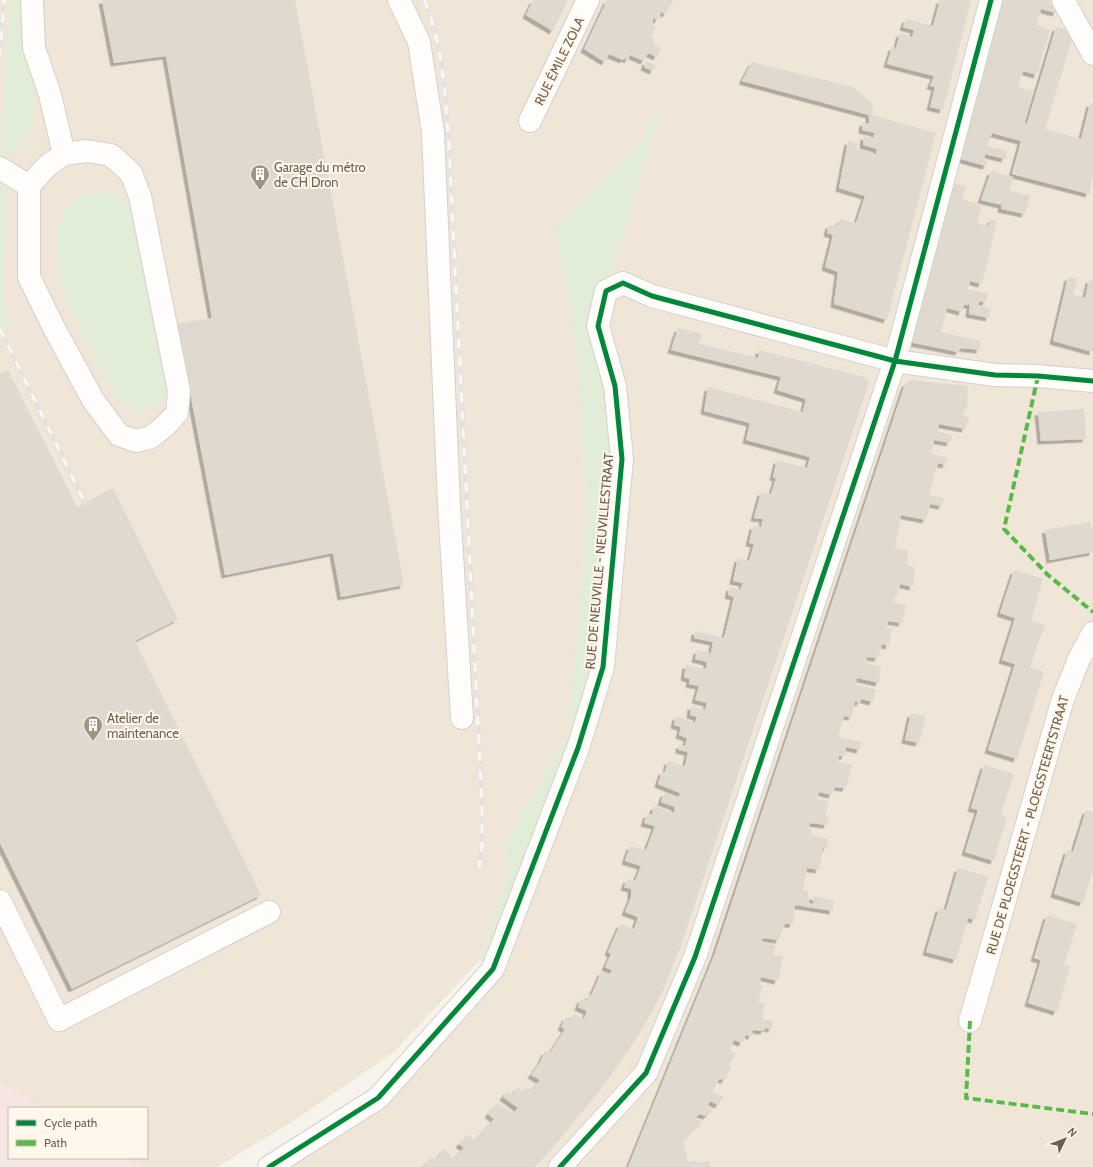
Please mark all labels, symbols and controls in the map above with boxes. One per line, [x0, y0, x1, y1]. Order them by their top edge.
street label: RUE ÉMILE ZOLA [530, 14, 587, 108]
place label: Garage du métro de CH Dron [274, 159, 366, 190]
building icon: Garage du métro de CH Dron [249, 163, 271, 191]
street label: RUE DE NEUVILLE - NEUVILLESTRAAT [582, 452, 616, 670]
street label: RUE DE PLOEGSTEERT - PLOEGSTEERTSTRAAT [982, 694, 1072, 956]
place label: Atelier de maintenance [107, 710, 179, 741]
building icon: Atelier de maintenance [82, 714, 104, 742]
legend [8, 1107, 148, 1159]
text: Cycle path [44, 1115, 97, 1130]
north arrow [1045, 1119, 1085, 1159]
text: N [1065, 1125, 1080, 1140]
text: Path [44, 1135, 67, 1150]

